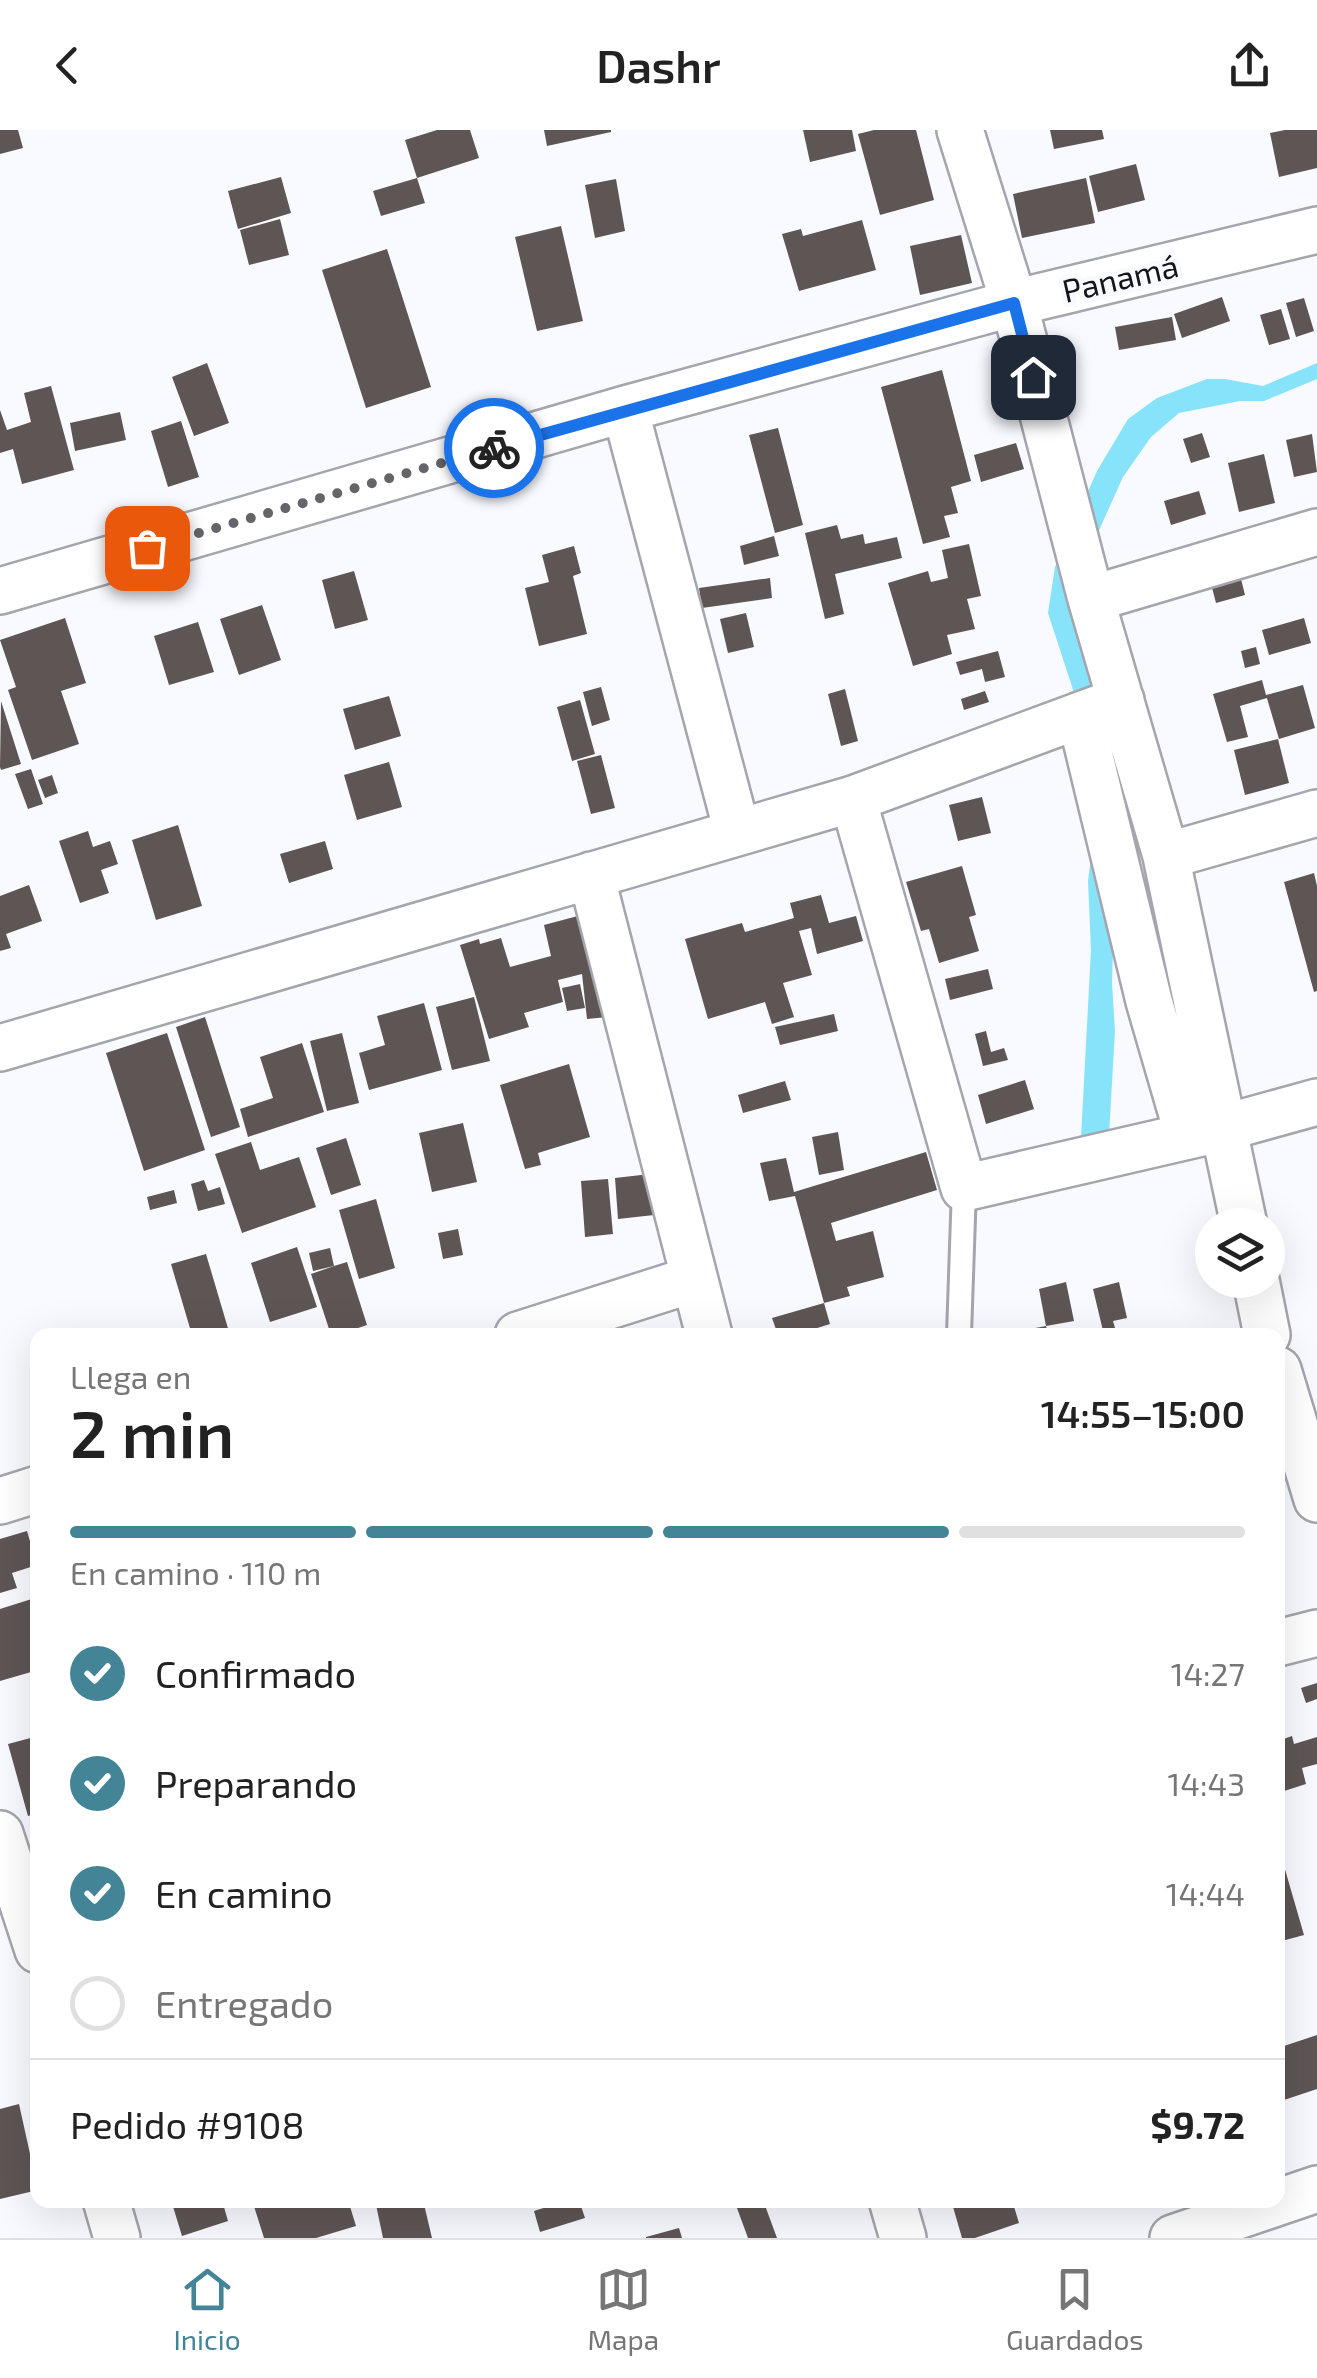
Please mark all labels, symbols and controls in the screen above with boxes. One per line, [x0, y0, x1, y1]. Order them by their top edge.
icon: back [40, 38, 95, 93]
text: Dashr [596, 38, 721, 92]
icon: share [1222, 38, 1277, 93]
street label: Panamá [1058, 245, 1182, 309]
pin [991, 335, 1076, 420]
icon: home [1006, 350, 1061, 405]
courier [444, 398, 544, 498]
icon: bike [467, 421, 522, 476]
pin [105, 506, 190, 591]
icon: bag [120, 521, 175, 576]
map controls [1195, 1208, 1285, 1298]
button: layers [1195, 1208, 1285, 1298]
text: Llega en [70, 1357, 191, 1395]
text: 14:55–15:00 [1041, 1390, 1245, 1436]
text: 2 min [70, 1393, 234, 1471]
text: En camino · 110 m [70, 1553, 321, 1591]
icon: check [70, 1646, 125, 1701]
text: Confirmado [155, 1650, 356, 1696]
text: 14:27 [1171, 1654, 1245, 1692]
icon: check [70, 1756, 125, 1811]
text: Preparando [155, 1760, 357, 1806]
text: 14:43 [1168, 1764, 1245, 1802]
icon: check [70, 1866, 125, 1921]
text: En camino [155, 1870, 333, 1916]
text: 14:44 [1166, 1874, 1245, 1912]
text: Entregado [155, 1980, 333, 2026]
text: Pedido #9108 [70, 2101, 305, 2147]
text: $9.72 [1150, 2101, 1245, 2147]
tab: Inicio [173, 2262, 241, 2356]
tab: Mapa [588, 2262, 659, 2356]
tab: Guardados [1006, 2262, 1144, 2356]

